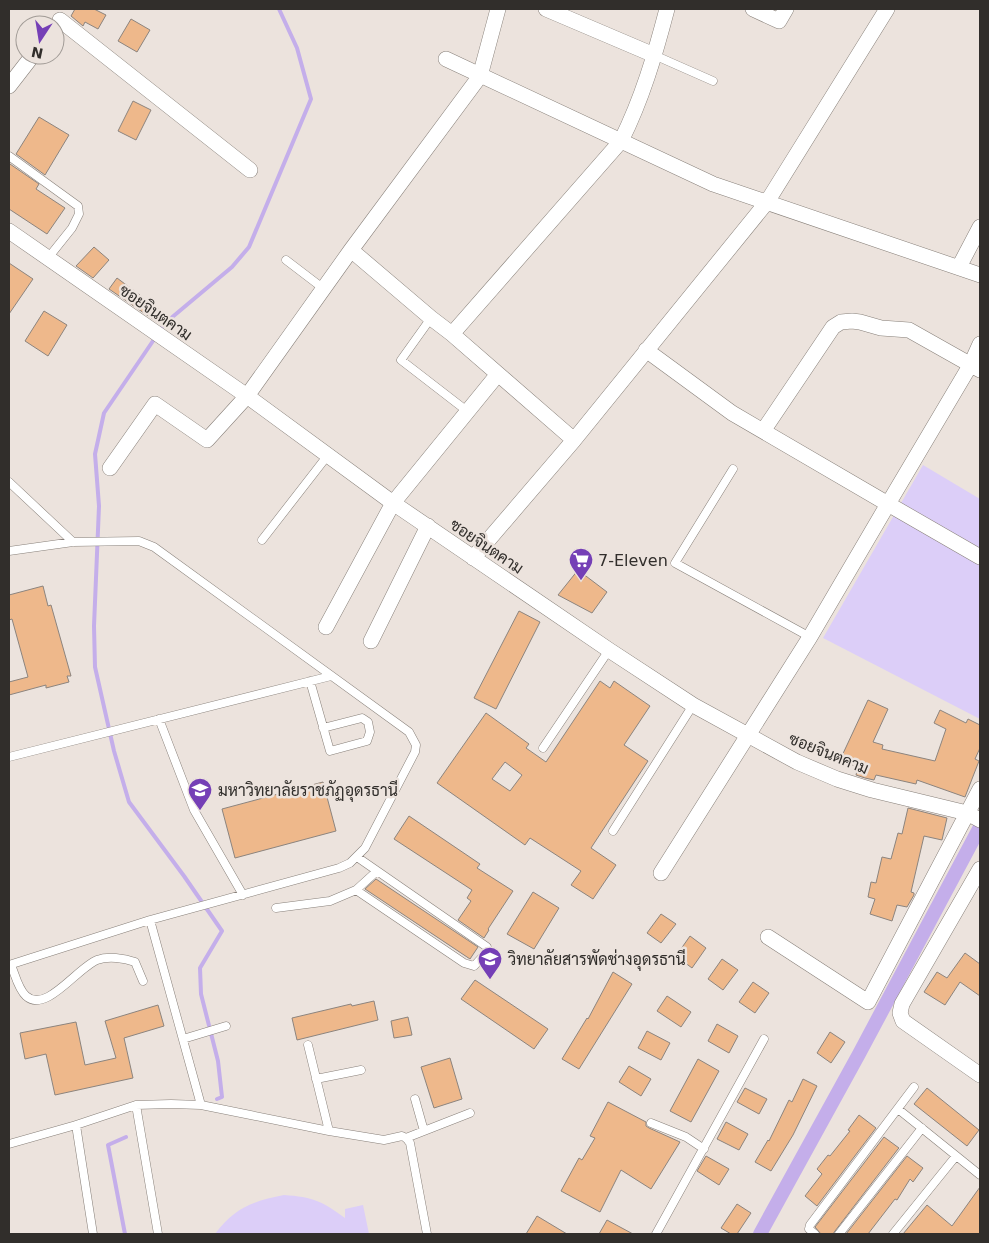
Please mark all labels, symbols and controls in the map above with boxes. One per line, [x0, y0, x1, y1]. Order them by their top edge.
north arrow [15, 15, 65, 65]
text: N [30, 44, 45, 62]
street label: ซอยจินตคาม [116, 280, 196, 344]
street label: ซอยจินตคาม [446, 515, 527, 578]
supermarket icon: 7-Eleven [568, 547, 594, 581]
place label: 7-Eleven [598, 551, 668, 570]
street label: ซอยจินตคาม [786, 729, 872, 778]
school or university icon: มหาวิทยาลัยราชภัฏอุดรธานี [187, 777, 213, 811]
place label: มหาวิทยาลัยราชภัฏอุดรธานี [218, 779, 398, 802]
school or university icon: วิทยาลัยสารพัดช่างอุดรธานี [477, 946, 503, 980]
place label: วิทยาลัยสารพัดช่างอุดรธานี [507, 948, 686, 971]

